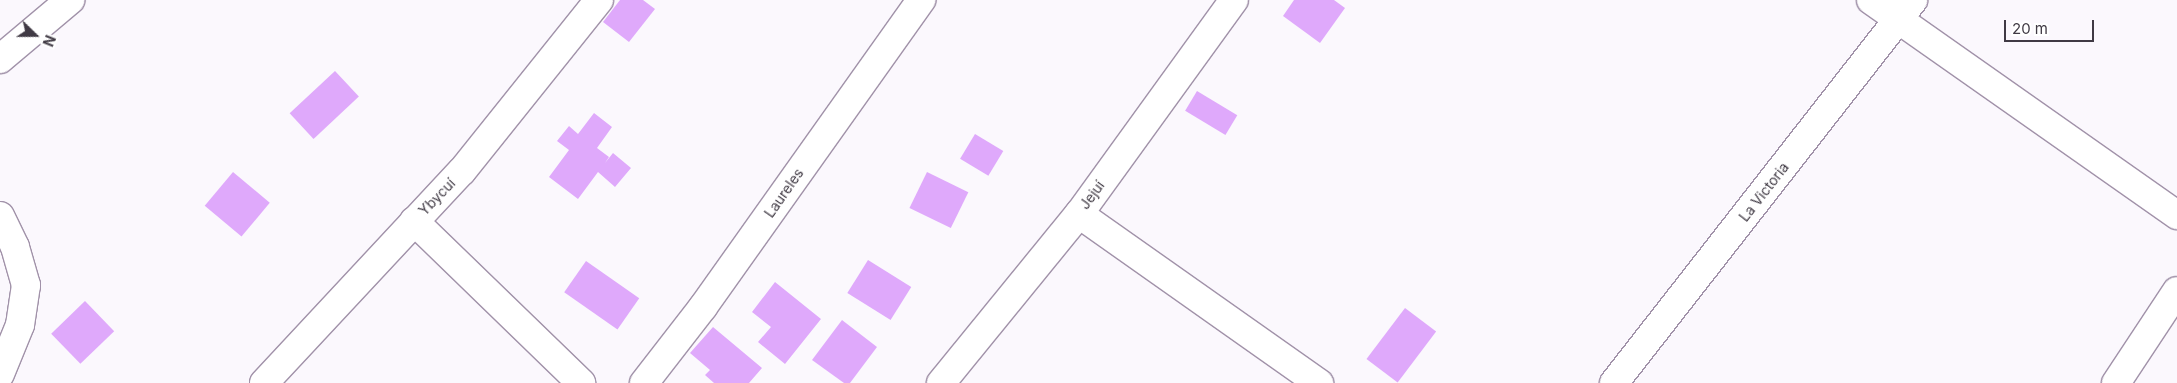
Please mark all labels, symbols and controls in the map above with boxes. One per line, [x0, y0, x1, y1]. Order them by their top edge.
north arrow [10, 10, 60, 60]
scale bar [2007, 10, 2097, 42]
text: 20 m [2012, 19, 2048, 38]
text: N [39, 33, 59, 49]
street label: La Victoria [1736, 159, 1792, 225]
street label: Laureles [761, 165, 807, 221]
street label: Ybycuí [415, 175, 459, 219]
street label: Jejuí [1076, 177, 1108, 213]

